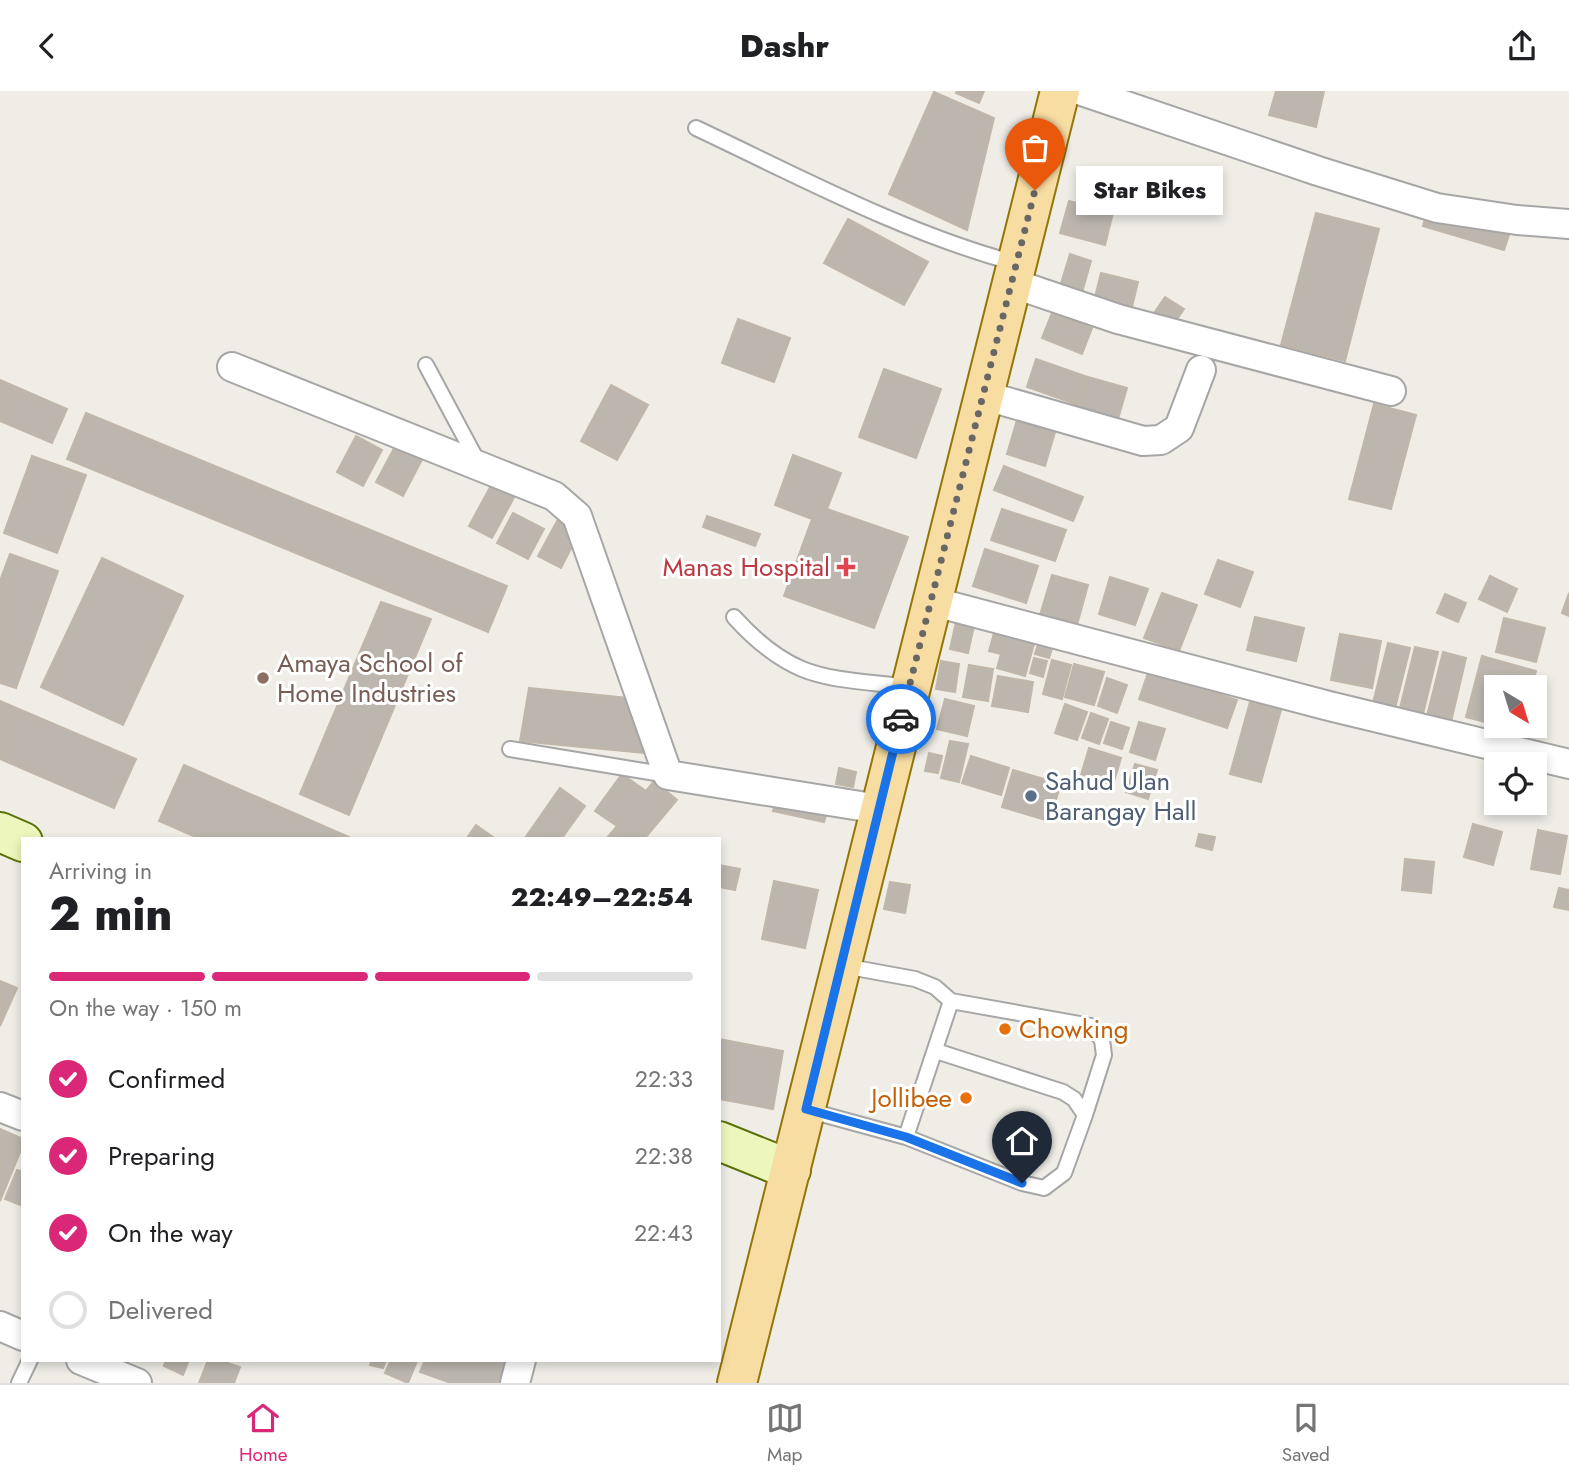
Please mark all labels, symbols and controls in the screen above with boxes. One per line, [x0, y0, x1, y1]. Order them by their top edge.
text: Dashr [740, 23, 829, 69]
icon: back [28, 27, 66, 65]
icon: share [1503, 27, 1541, 65]
pin [1005, 118, 1065, 190]
icon: bag [1016, 129, 1054, 167]
callout: Star Bikes [1077, 165, 1224, 215]
text: Star Bikes [1093, 173, 1206, 207]
place label: Manas Hospital [662, 548, 830, 586]
marker: Manas Hospital [836, 557, 856, 577]
place label: Amaya School of Home Industries [277, 644, 463, 712]
marker: Amaya School of Home Industries [255, 670, 271, 686]
north arrow [1484, 675, 1547, 739]
map controls [1484, 675, 1547, 815]
courier [866, 684, 936, 754]
icon: car [882, 700, 920, 738]
button: locate [1484, 752, 1547, 815]
place label: Sahud Ulan Barangay Hall [1045, 762, 1197, 830]
marker: Sahud Ulan Barangay Hall [1023, 788, 1039, 804]
text: Arriving in [49, 854, 152, 888]
text: 22:49–22:54 [511, 878, 693, 916]
text: 2 min [49, 881, 173, 947]
text: On the way · 150 m [49, 991, 242, 1025]
place label: Chowking [1019, 1010, 1129, 1048]
marker: Chowking [997, 1021, 1013, 1037]
icon: check [49, 1060, 87, 1098]
text: Confirmed [108, 1060, 225, 1098]
text: 22:33 [635, 1062, 693, 1096]
place label: Jollibee [868, 1079, 952, 1117]
marker: Jollibee [958, 1090, 974, 1106]
pin [992, 1111, 1052, 1183]
icon: home [1003, 1122, 1041, 1160]
icon: check [49, 1137, 87, 1175]
text: Preparing [108, 1137, 215, 1175]
text: 22:38 [635, 1139, 693, 1173]
icon: check [49, 1214, 87, 1252]
text: On the way [108, 1214, 233, 1252]
text: 22:43 [634, 1216, 693, 1250]
text: Delivered [108, 1291, 213, 1329]
tab: Home [239, 1399, 288, 1468]
tab: Map [766, 1399, 804, 1468]
tab: Saved [1282, 1399, 1330, 1468]

